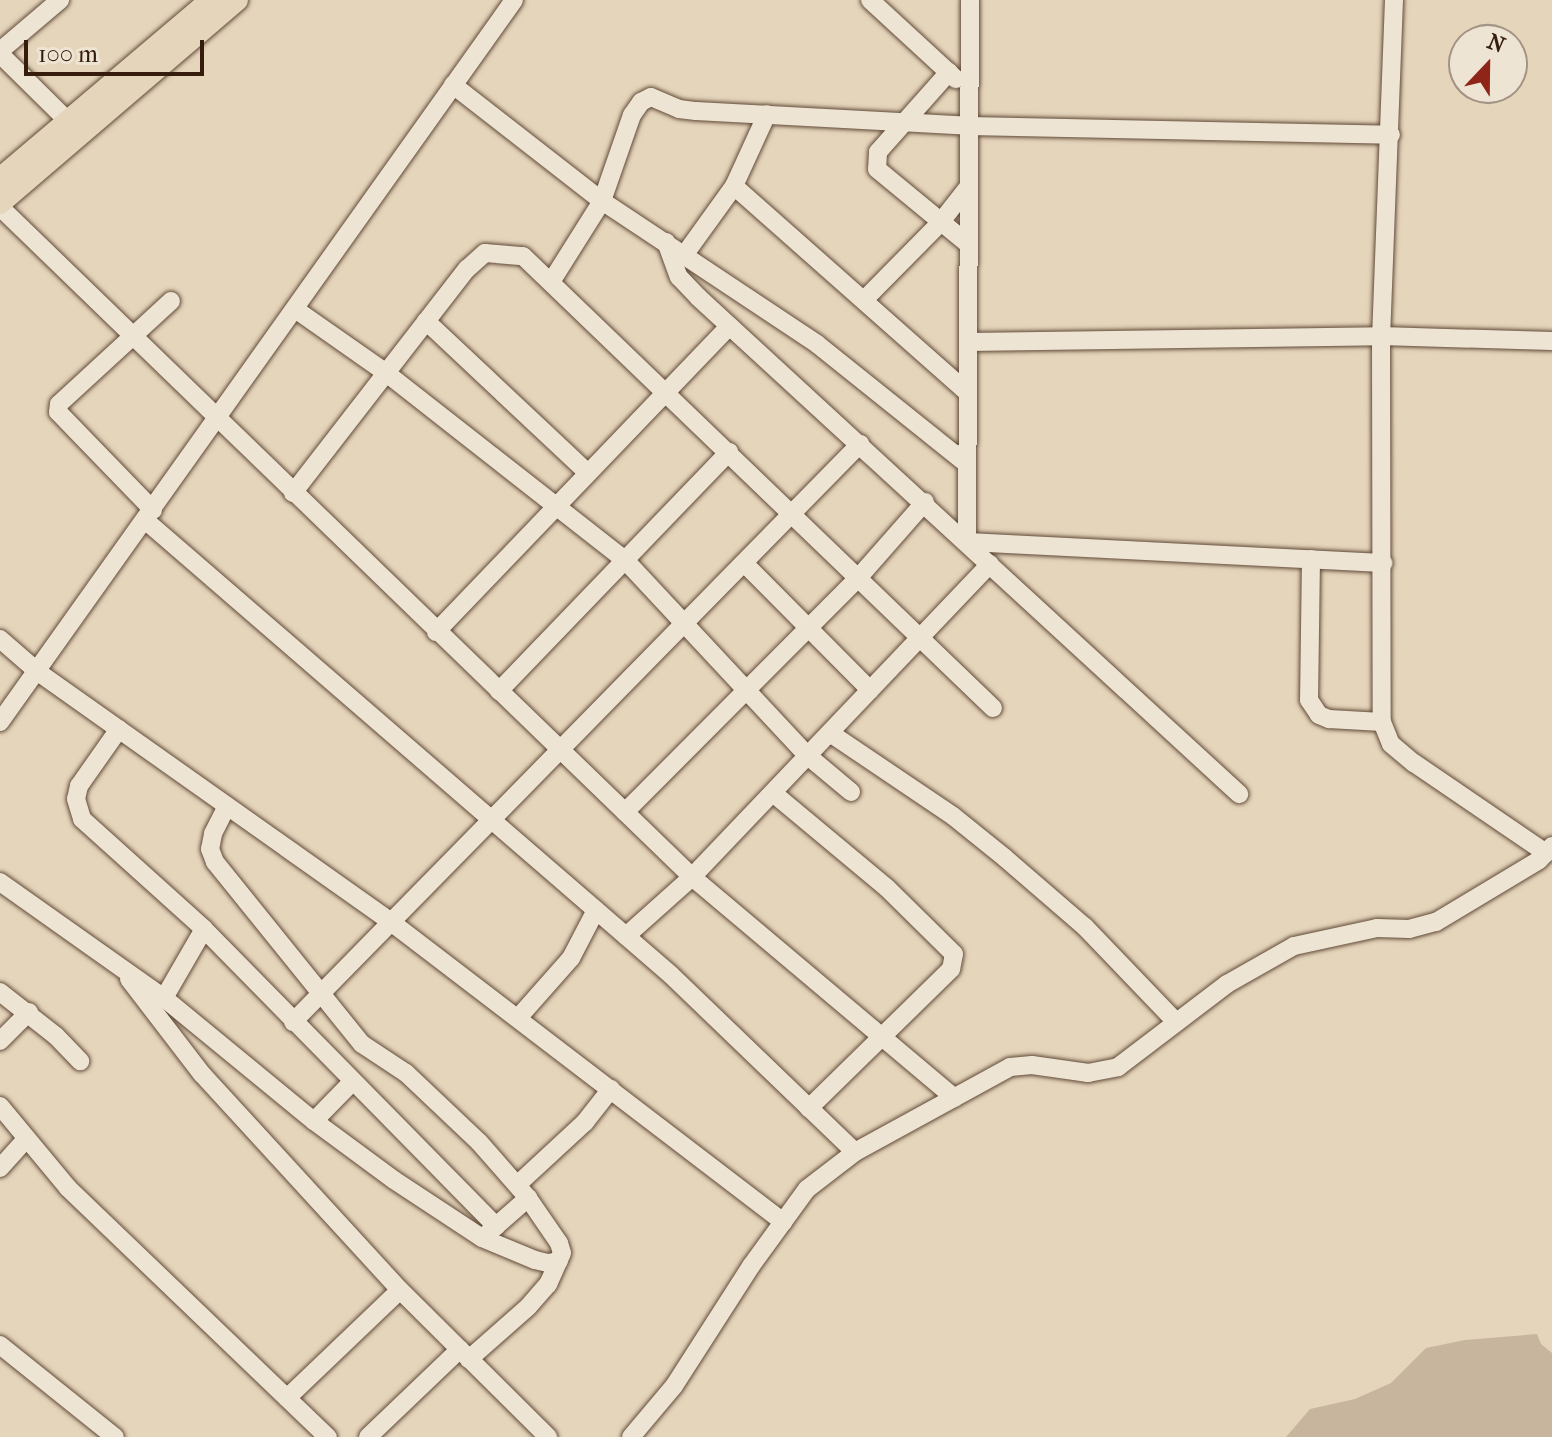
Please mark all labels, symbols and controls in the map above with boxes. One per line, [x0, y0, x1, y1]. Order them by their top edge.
scale bar [28, 24, 208, 74]
north arrow [1448, 24, 1528, 104]
text: N [1484, 28, 1509, 59]
text: 100 m [38, 40, 98, 68]

